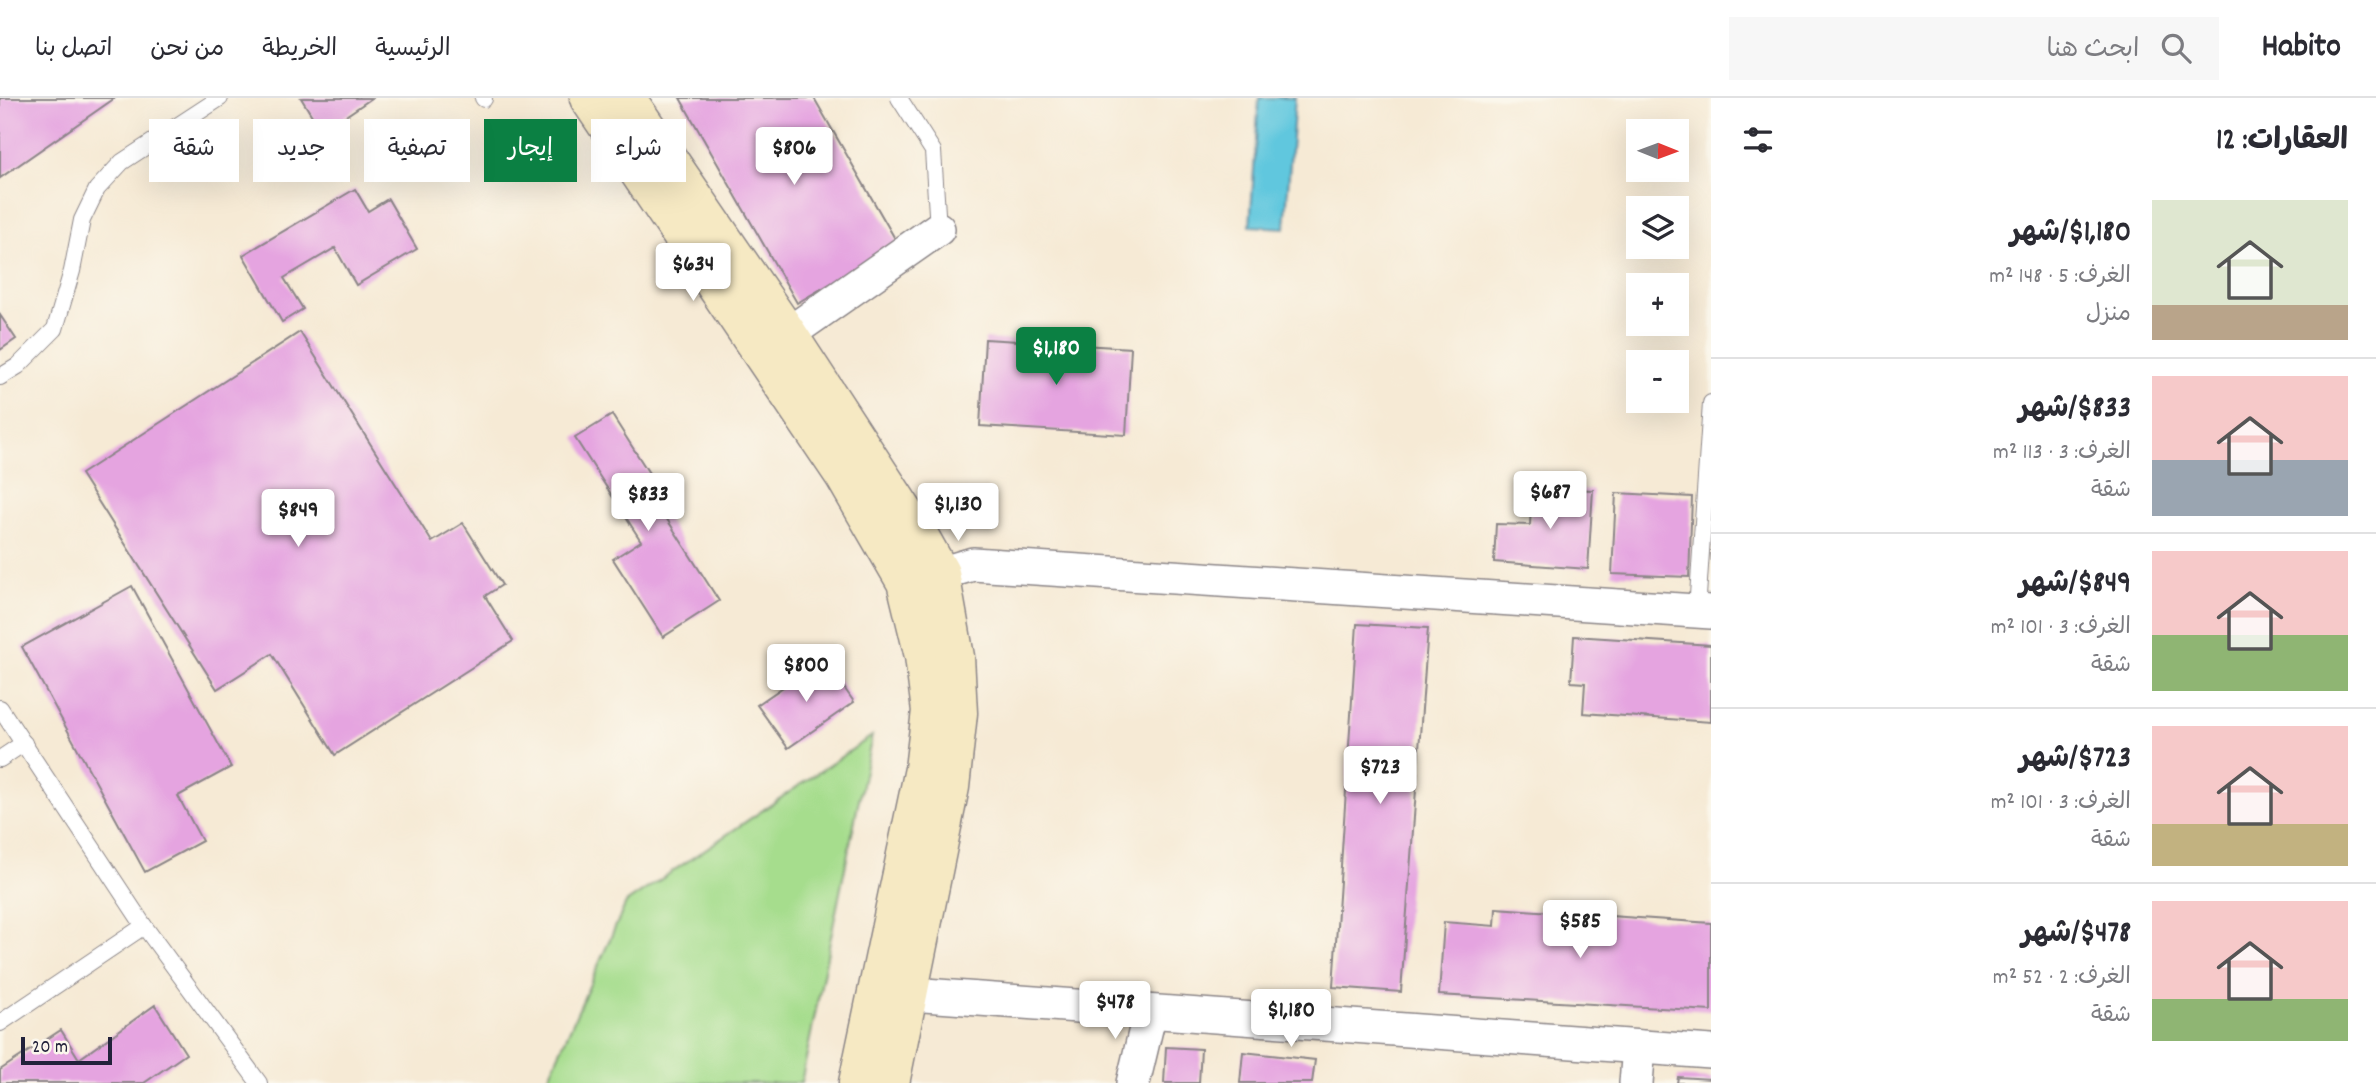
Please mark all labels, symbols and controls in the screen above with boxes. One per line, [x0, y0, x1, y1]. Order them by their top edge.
search box [1729, 17, 2219, 80]
text: Habito [2261, 25, 2341, 72]
icon: search [2157, 29, 2195, 67]
text: ابحث هنا [2047, 32, 2139, 69]
text: اتصل بنا [35, 33, 112, 67]
text: من نحن [150, 33, 224, 67]
text: الخريطة [262, 33, 337, 67]
text: الرئيسية [375, 33, 451, 67]
chip: شقة [149, 119, 239, 182]
chip: جديد [253, 119, 350, 182]
chip: تصفية [364, 119, 470, 182]
chip: إيجار [484, 119, 577, 182]
chip: شراء [591, 119, 686, 182]
north arrow [1626, 119, 1689, 182]
map controls [1626, 119, 1689, 413]
icon: filters [1739, 121, 1777, 159]
text: العقارات: 12 [2216, 121, 2348, 164]
pin: $806 [753, 127, 835, 187]
text: $806 [772, 133, 816, 166]
button: layers [1626, 196, 1689, 259]
text: $1,180/شهر [2010, 213, 2131, 256]
icon: home [2208, 228, 2292, 312]
pin: $634 [652, 244, 734, 303]
text: $634 [672, 249, 714, 282]
text: الغرف: 5 · 148 m² [1989, 261, 2131, 294]
button: + [1626, 273, 1689, 336]
text: منزل [2086, 299, 2131, 332]
pin: $1,180 [999, 328, 1113, 387]
text: $1,180 [1032, 333, 1080, 366]
button: − [1626, 350, 1689, 413]
text: $833/شهر [2019, 389, 2131, 432]
icon: home [2208, 404, 2292, 488]
text: الغرف: 3 · 113 m² [1993, 437, 2131, 470]
pin: $687 [1509, 472, 1591, 531]
pin: $833 [607, 474, 689, 533]
text: شقة [2091, 475, 2131, 508]
text: $687 [1530, 477, 1570, 510]
text: $833 [627, 479, 669, 512]
pin: $1,130 [901, 484, 1015, 543]
text: $1,130 [934, 489, 982, 522]
pin: $849 [257, 490, 339, 549]
text: $849 [278, 495, 318, 528]
text: $849/شهر [2019, 564, 2131, 607]
icon: home [2208, 579, 2292, 663]
text: الغرف: 3 · 101 m² [1991, 612, 2131, 645]
pin: $800 [765, 644, 847, 704]
text: $800 [783, 650, 829, 683]
text: شقة [2091, 650, 2131, 683]
text: $723/شهر [2019, 739, 2131, 782]
pin: $723 [1339, 746, 1421, 806]
text: $723 [1360, 752, 1400, 785]
icon: home [2208, 754, 2292, 838]
text: الغرف: 3 · 101 m² [1991, 787, 2131, 820]
text: شقة [2091, 825, 2131, 858]
pin: $585 [1539, 900, 1621, 960]
text: $585 [1559, 906, 1601, 939]
text: $478/شهر [2021, 914, 2131, 957]
icon: home [2208, 929, 2292, 1013]
text: الغرف: 2 · 52 m² [1993, 962, 2131, 995]
pin: $478 [1074, 982, 1156, 1041]
text: $478 [1095, 987, 1135, 1020]
pin: $1,180 [1234, 990, 1348, 1049]
text: $1,180 [1267, 995, 1315, 1028]
text: شقة [2091, 1000, 2131, 1033]
scale bar [21, 1034, 112, 1066]
text: 20 m [32, 1035, 68, 1062]

